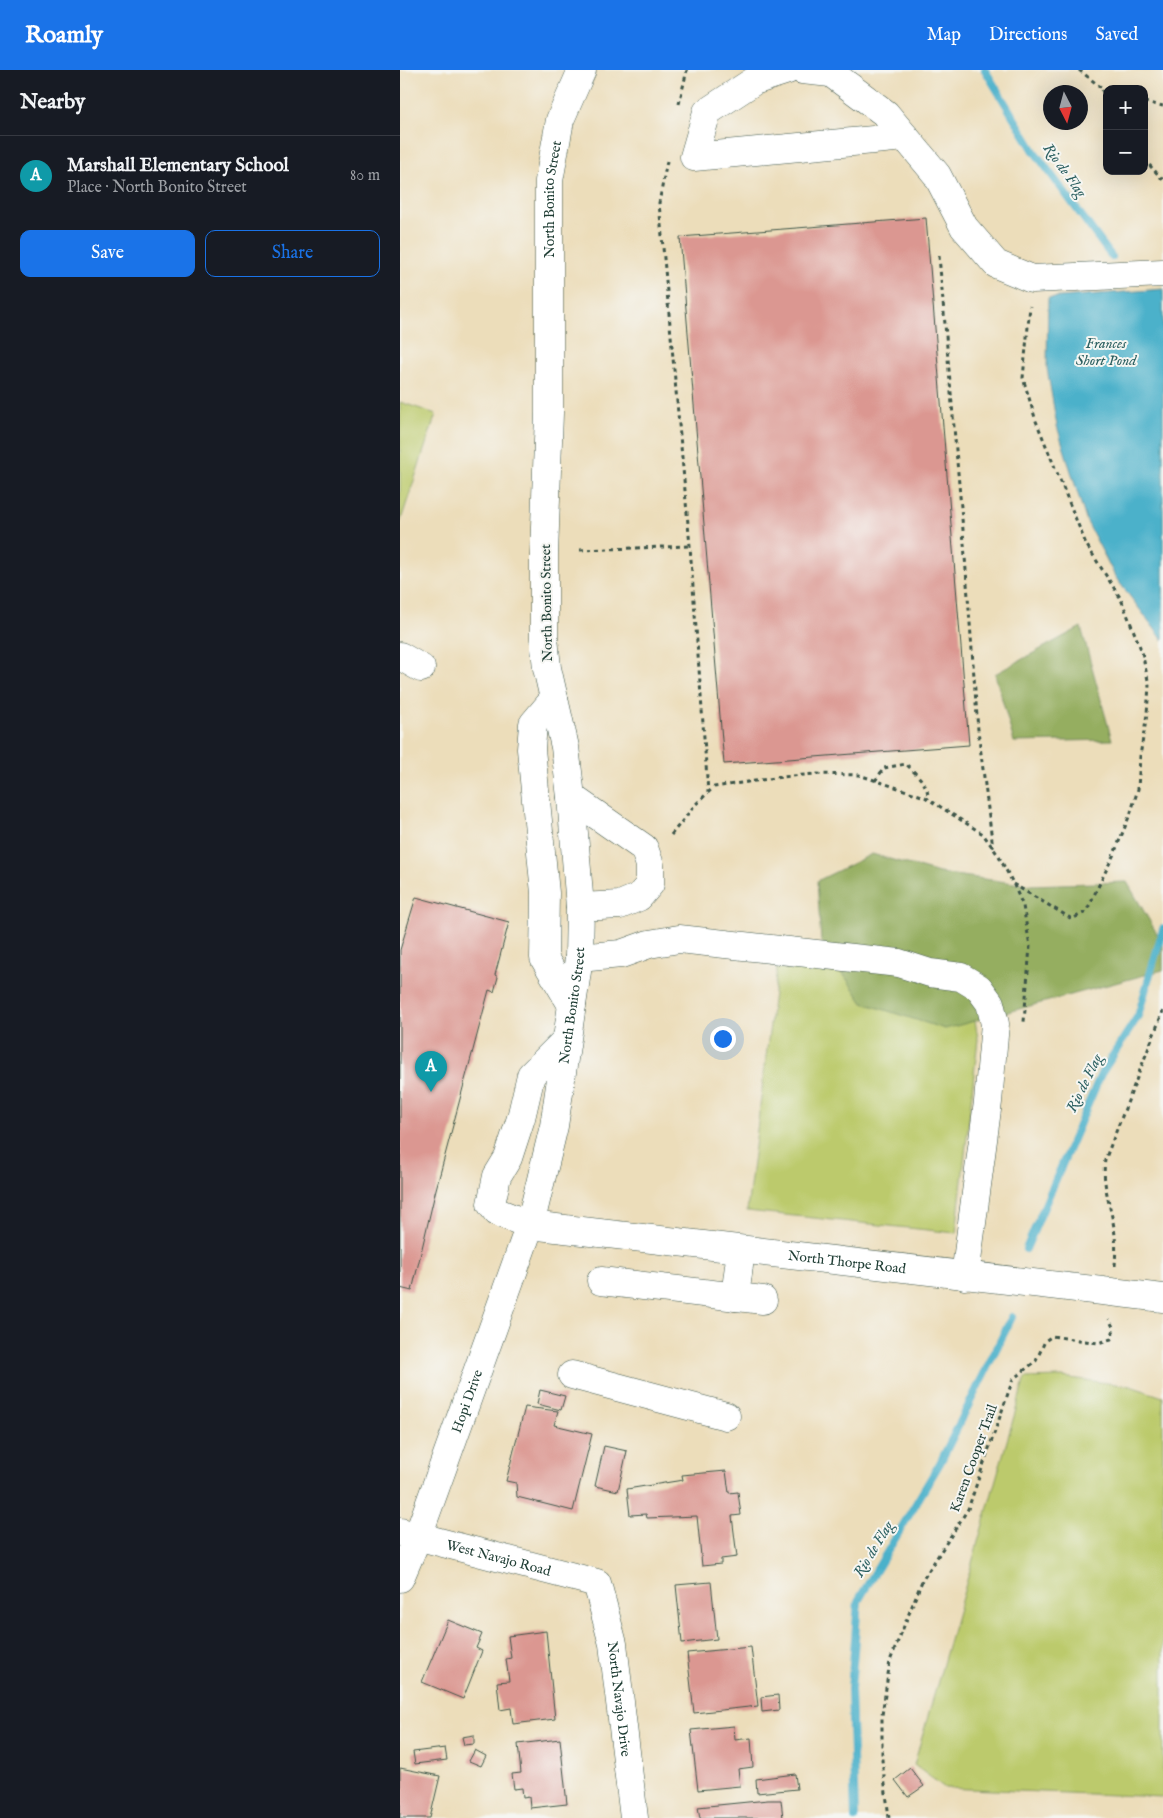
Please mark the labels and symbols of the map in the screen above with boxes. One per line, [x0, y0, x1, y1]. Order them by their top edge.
north arrow [1043, 85, 1088, 130]
street label: North Bonito Street [541, 139, 566, 258]
water label: Rio de Flag [1038, 139, 1091, 203]
water label: Frances Short Pond [1076, 334, 1137, 370]
street label: North Bonito Street [537, 544, 557, 662]
street label: North Bonito Street [555, 947, 589, 1065]
your location [710, 1026, 736, 1052]
water label: Rio de Flag [1062, 1050, 1108, 1116]
pin: A [415, 1051, 447, 1092]
street label: North Thorpe Road [787, 1247, 907, 1278]
street label: Hopi Drive [448, 1367, 487, 1436]
street label: Karen Cooper Trail [946, 1402, 1002, 1515]
water label: Rio de Flag [849, 1517, 899, 1581]
street label: West Navajo Road [444, 1536, 553, 1581]
street label: North Navajo Drive [603, 1640, 635, 1758]

